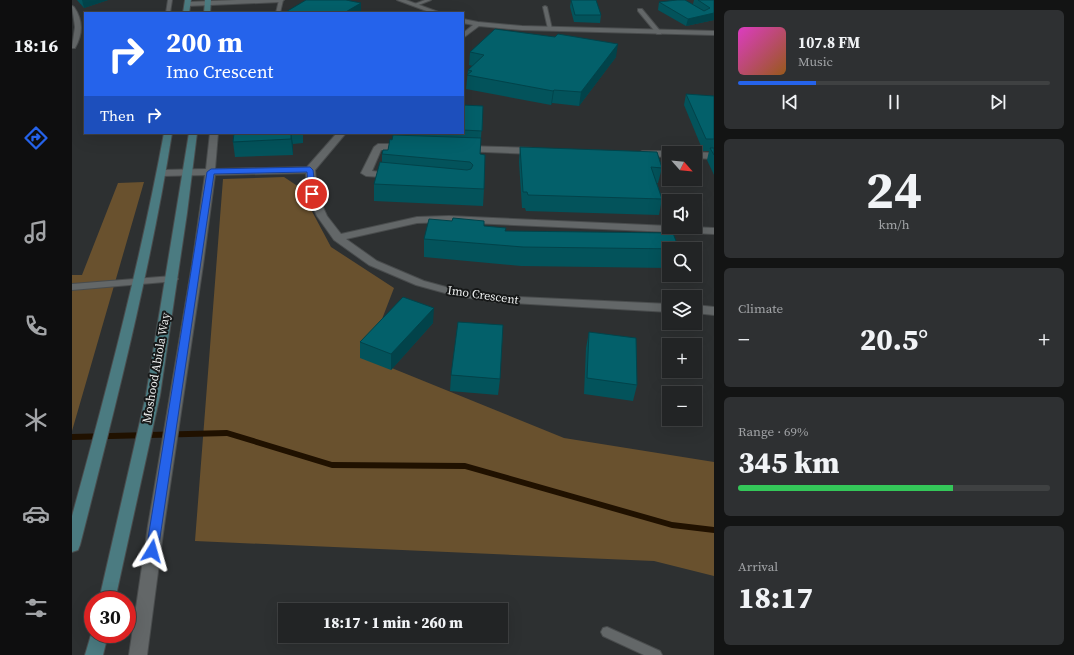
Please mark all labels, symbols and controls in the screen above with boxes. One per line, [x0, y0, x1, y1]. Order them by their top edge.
text: 200 m [166, 23, 243, 61]
icon: right [100, 28, 152, 80]
text: 107.8 FM [798, 32, 860, 53]
text: 18:16 [14, 33, 58, 58]
text: Music [798, 53, 833, 70]
text: Imo Crescent [166, 59, 273, 84]
icon: previous [779, 91, 801, 113]
icon: pause [883, 91, 905, 113]
icon: next [987, 91, 1009, 113]
icon: right [143, 104, 165, 126]
text: Then [100, 105, 135, 126]
icon: directions [22, 124, 50, 152]
north arrow [662, 146, 702, 186]
map controls [662, 146, 702, 426]
text: 24 [866, 154, 922, 225]
pin [295, 177, 329, 211]
icon: arrive [301, 183, 323, 205]
button: sound [662, 194, 702, 234]
text: km/h [879, 216, 909, 233]
icon: music [22, 218, 50, 246]
button: search [662, 242, 702, 282]
street label: Imo Crescent [446, 282, 520, 308]
button: layers [662, 290, 702, 330]
text: Climate [738, 300, 783, 317]
street label: Moshood Abiola Way [138, 311, 174, 425]
icon: phone [22, 312, 50, 340]
text: 20.5° [860, 319, 928, 360]
text: − [738, 324, 750, 354]
text: + [1038, 324, 1050, 354]
button: + [662, 338, 702, 378]
button: − [662, 386, 702, 426]
icon: climate [22, 406, 50, 434]
text: Range · 69% [738, 423, 809, 440]
text: 345 km [738, 442, 839, 483]
icon: car [22, 500, 50, 528]
position arrow [131, 530, 173, 572]
text: Arrival [738, 558, 778, 575]
text: 18:17 [738, 577, 813, 618]
speed limit sign: 30 [84, 591, 136, 643]
icon: filters [22, 594, 50, 622]
text: 18:17 · 1 min · 260 m [323, 612, 463, 633]

